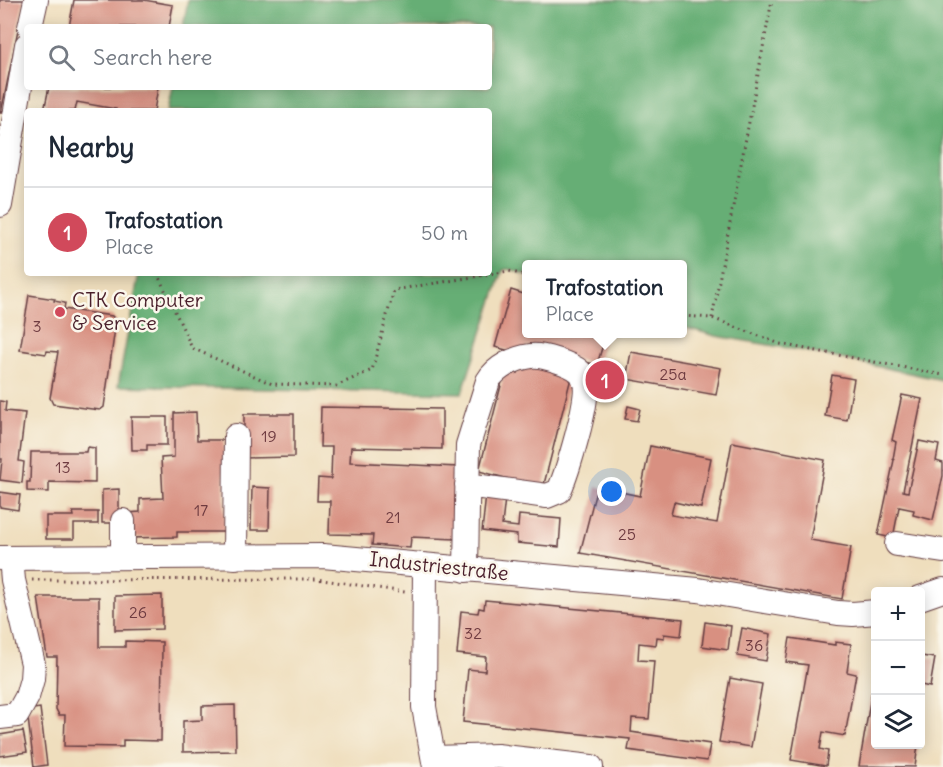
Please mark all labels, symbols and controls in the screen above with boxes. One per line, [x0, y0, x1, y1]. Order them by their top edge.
search box [24, 24, 492, 90]
icon: search [45, 41, 78, 74]
text: Search here [93, 43, 212, 71]
text: Nearby [48, 131, 134, 164]
text: Trafostation [105, 206, 223, 234]
text: 1 [64, 220, 71, 245]
text: 50 m [421, 220, 468, 245]
text: Place [105, 234, 153, 259]
popup [522, 260, 687, 338]
text: Trafostation [545, 273, 664, 301]
place label: CTK Computer & Service [72, 287, 203, 335]
text: Place [545, 301, 594, 326]
marker: CTK Computer & Service [53, 305, 67, 319]
house number: 3 [32, 316, 42, 336]
pin: 1 [586, 358, 624, 403]
house number: 25a [659, 364, 687, 384]
house number: 19 [261, 426, 277, 446]
house number: 13 [55, 457, 71, 477]
your location [597, 477, 626, 506]
house number: 17 [194, 500, 208, 520]
house number: 21 [385, 507, 401, 527]
house number: 25 [618, 524, 636, 544]
street label: Industriestraße [368, 546, 510, 585]
map controls [871, 587, 925, 749]
button: + [871, 587, 925, 641]
house number: 26 [129, 602, 147, 622]
house number: 32 [464, 623, 482, 643]
house number: 36 [745, 635, 763, 655]
button: − [871, 641, 925, 695]
button: layers [871, 695, 925, 749]

